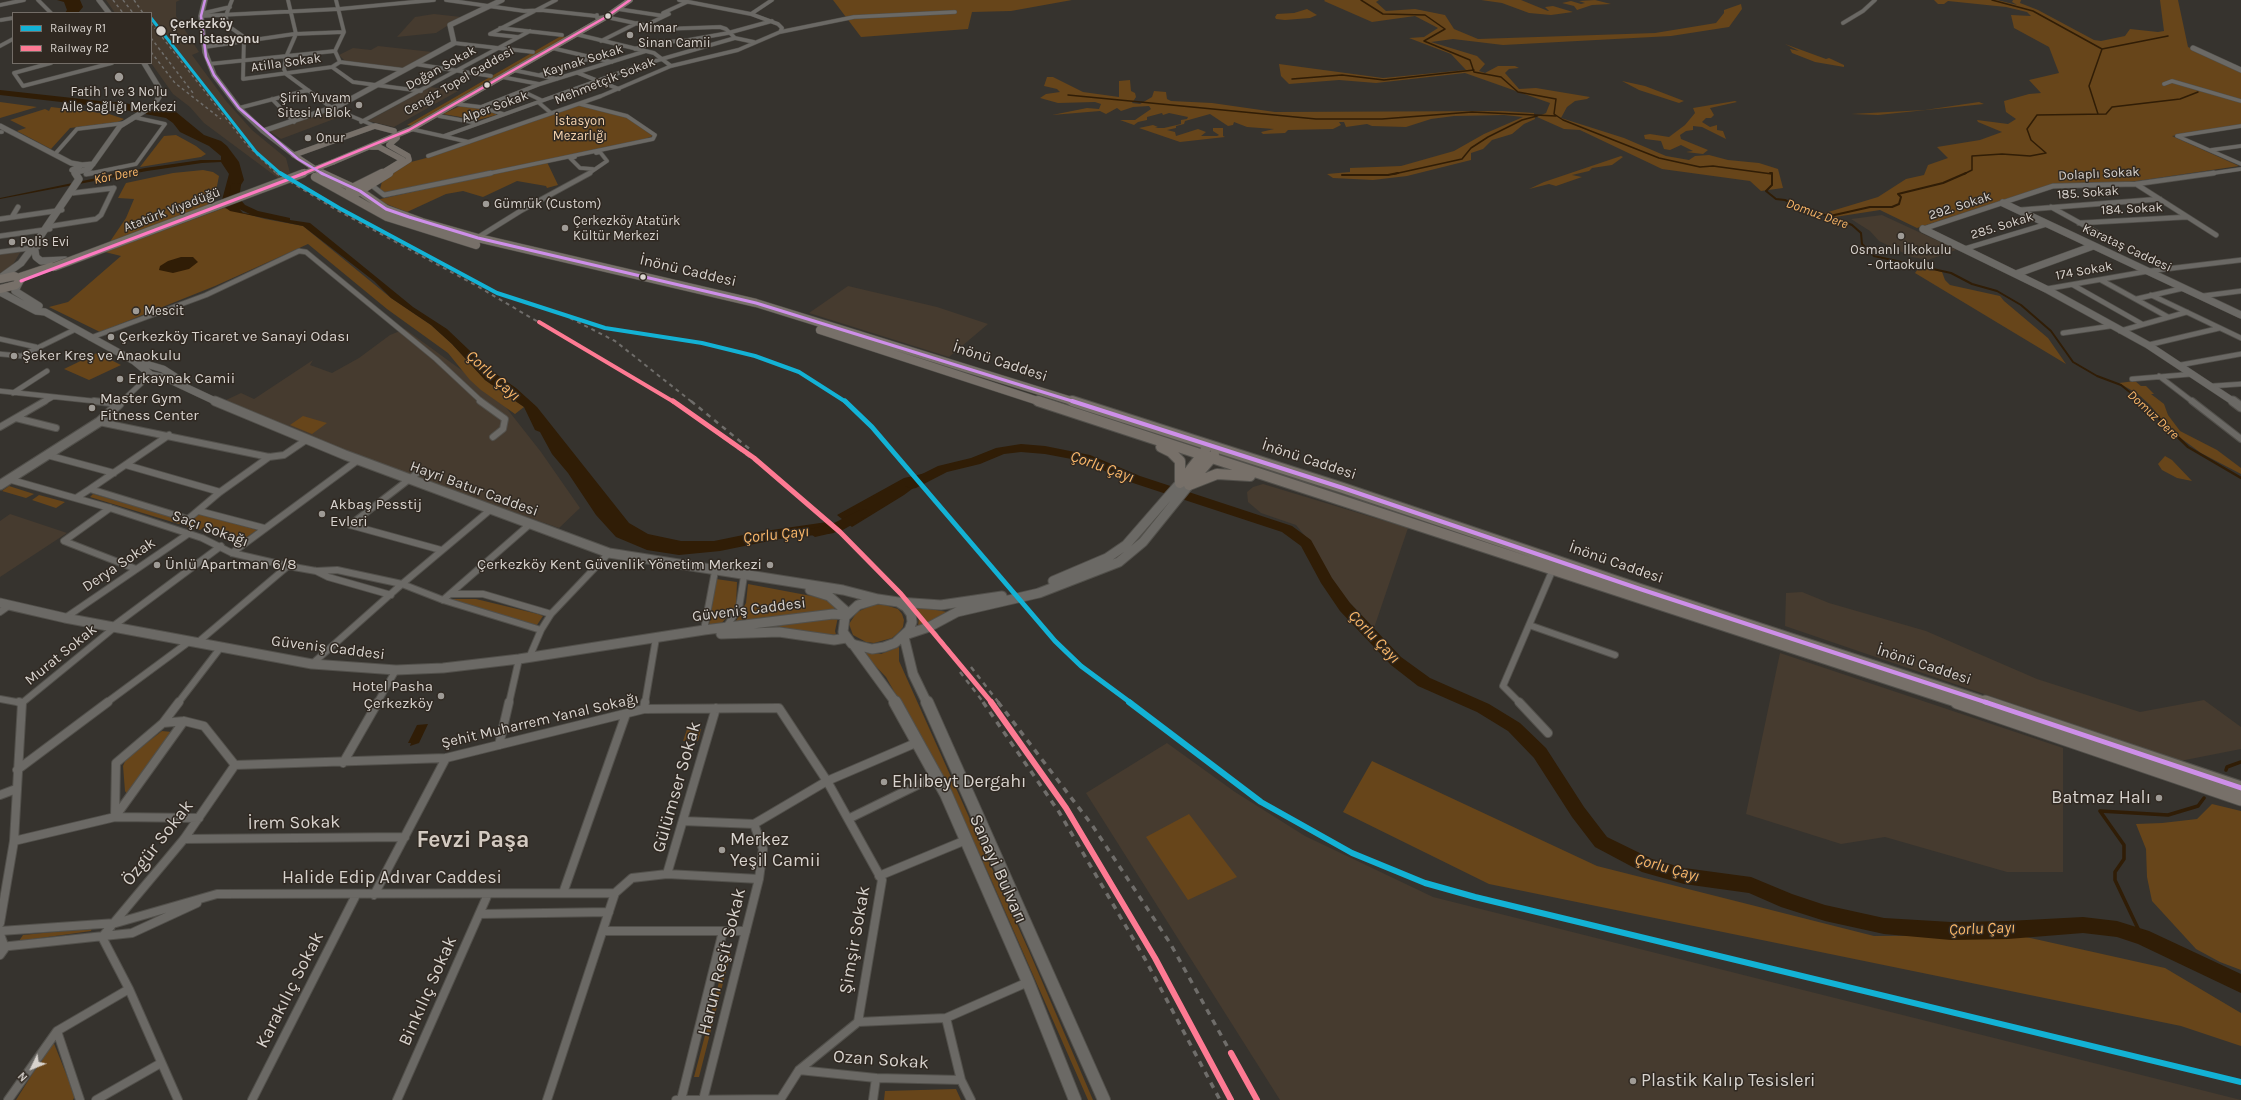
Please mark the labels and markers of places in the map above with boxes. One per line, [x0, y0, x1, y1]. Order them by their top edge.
unlabelled marker [603, 11, 613, 21]
place label: Çerkezköy Tren İstasyonu [170, 16, 260, 47]
place label: Mimar Sinan Camii [638, 20, 711, 51]
marker: Çerkezköy Tren İstasyonu [154, 24, 168, 38]
marker: Mimar Sinan Camii [625, 30, 635, 40]
marker: Fatih 1 ve 3 No'lu Aile Sağlığı Merkezi [113, 71, 125, 83]
unlabelled marker [482, 80, 492, 90]
place label: Fatih 1 ve 3 No'lu Aile Sağlığı Merkezi [61, 84, 177, 115]
place label: Şirin Yuvam Sitesi A Blok [277, 90, 351, 121]
marker: Şirin Yuvam Sitesi A Blok [354, 100, 364, 110]
place label: Onur [316, 130, 345, 146]
marker: Onur [303, 133, 313, 143]
place label: Gümrük (Custom) [494, 196, 601, 212]
marker: Gümrük (Custom) [481, 199, 491, 209]
place label: Çerkezköy Atatürk Kültür Merkezi [573, 213, 680, 244]
marker: Çerkezköy Atatürk Kültür Merkezi [560, 223, 570, 233]
marker: Osmanlı İlkokulu - Ortaokulu [1896, 231, 1906, 241]
place label: Polis Evi [20, 234, 69, 250]
marker: Polis Evi [7, 237, 17, 247]
place label: Osmanlı İlkokulu - Ortaokulu [1850, 242, 1952, 273]
unlabelled marker [638, 272, 648, 282]
place label: Mescit [144, 303, 184, 319]
marker: Mescit [131, 306, 141, 316]
place label: Çerkezköy Ticaret ve Sanayi Odası [119, 328, 350, 346]
marker: Çerkezköy Ticaret ve Sanayi Odası [106, 332, 116, 342]
place label: Şeker Kreş ve Anaokulu [22, 347, 181, 365]
marker: Şeker Kreş ve Anaokulu [9, 351, 19, 361]
place label: Erkaynak Camii [128, 370, 235, 388]
marker: Erkaynak Camii [115, 374, 125, 384]
place label: Master Gym Fitness Center [100, 390, 199, 425]
marker: Master Gym Fitness Center [87, 403, 97, 413]
place label: Akbaş Pesstij Evleri [330, 496, 422, 531]
marker: Akbaş Pesstij Evleri [317, 509, 327, 519]
place label: Ünlü Apartman 6/8 [165, 556, 297, 574]
place label: Çerkezköy Kent Güvenlik Yönetim Merkezi [477, 556, 762, 574]
marker: Ünlü Apartman 6/8 [152, 560, 162, 570]
marker: Çerkezköy Kent Güvenlik Yönetim Merkezi [765, 560, 775, 570]
place label: Hotel Pasha Çerkezköy [352, 678, 433, 713]
marker: Hotel Pasha Çerkezköy [436, 691, 446, 701]
place label: Ehlibeyt Dergahı [892, 771, 1026, 793]
marker: Ehlibeyt Dergahı [879, 777, 889, 787]
place label: Batmaz Halı [2051, 787, 2151, 809]
marker: Batmaz Halı [2154, 793, 2164, 803]
place label: Merkez Yeşil Camii [730, 829, 821, 872]
marker: Merkez Yeşil Camii [717, 845, 727, 855]
place label: Plastik Kalıp Tesisleri [1641, 1070, 1815, 1092]
marker: Plastik Kalıp Tesisleri [1628, 1076, 1638, 1086]

